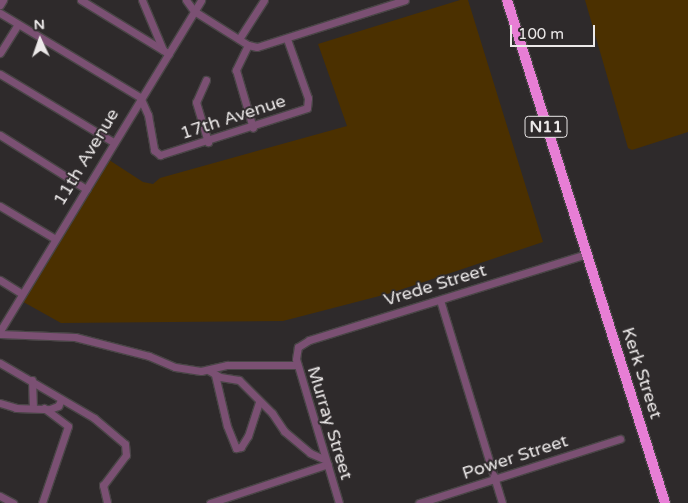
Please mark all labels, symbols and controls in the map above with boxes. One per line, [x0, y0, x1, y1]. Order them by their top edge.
north arrow [15, 15, 65, 65]
scale bar [513, 15, 598, 47]
text: N [33, 16, 45, 33]
text: 100 m [518, 25, 564, 43]
street label: 17th Avenue [178, 90, 288, 144]
street label: 11th Avenue [49, 104, 123, 210]
road number: N11 [524, 114, 568, 140]
street label: Vrede Street [381, 259, 489, 311]
street label: Kerk Street [617, 324, 667, 422]
street label: Murray Street [302, 364, 358, 482]
street label: Power Street [459, 430, 571, 484]

